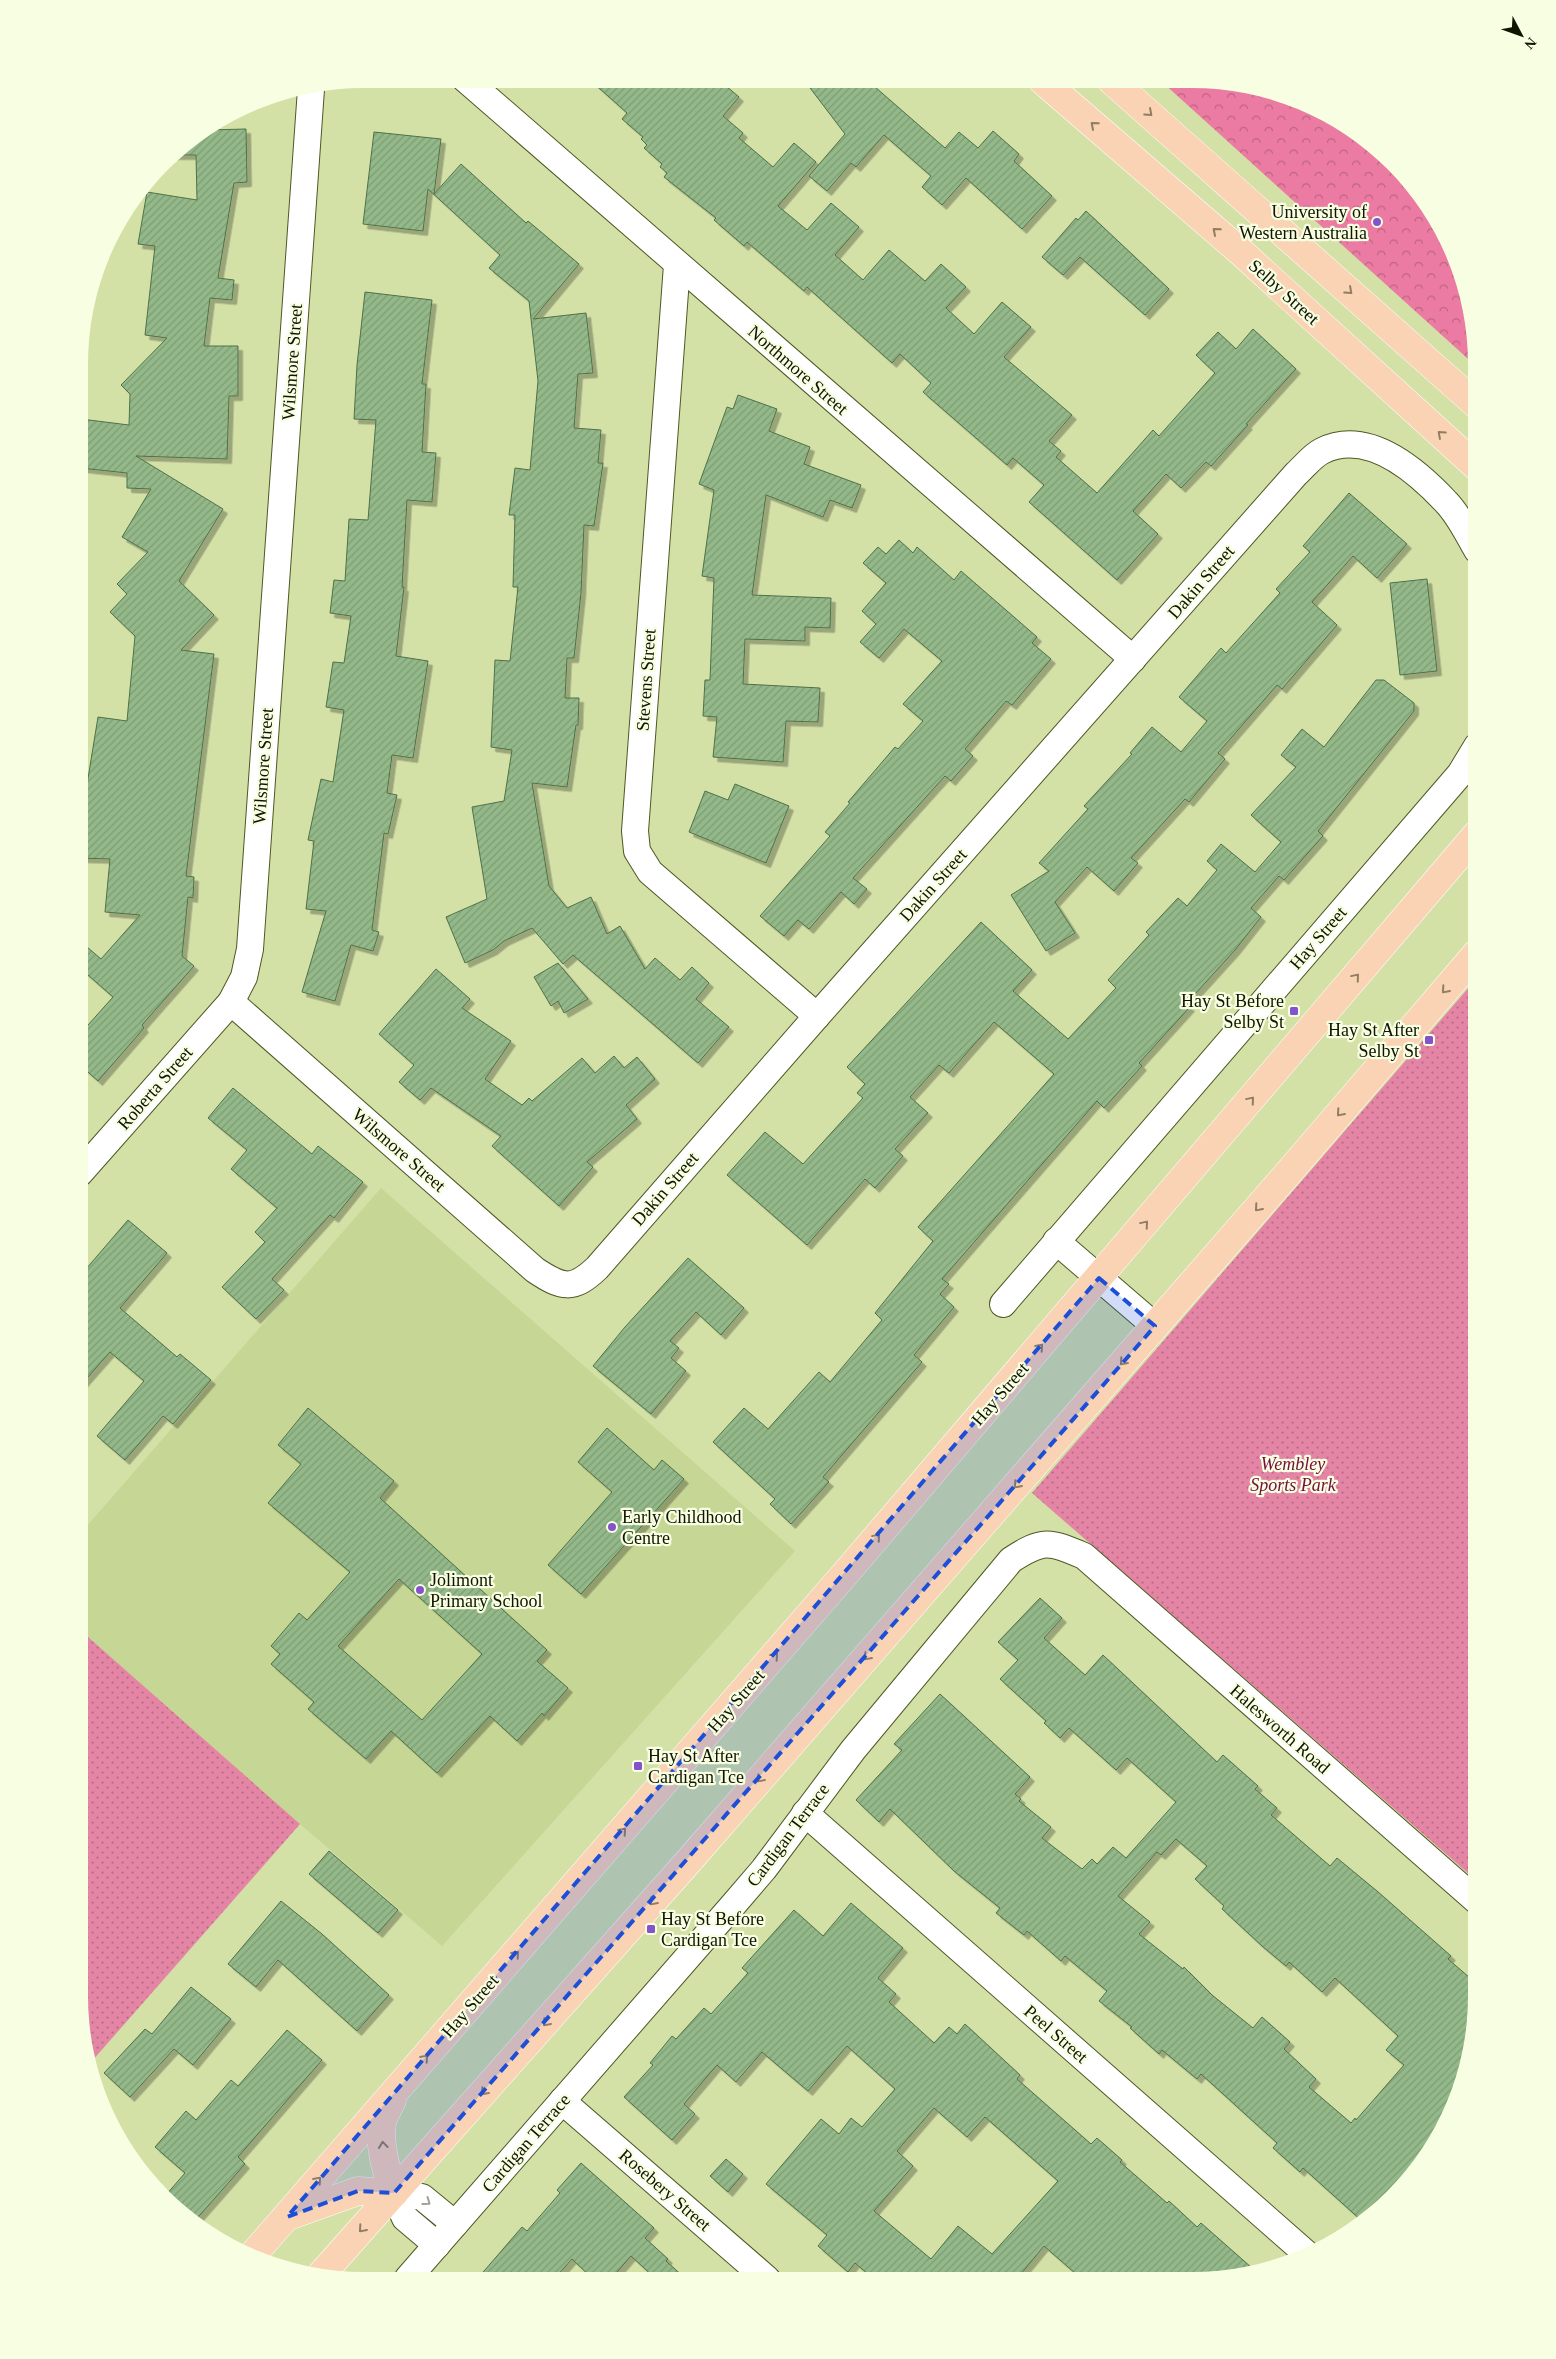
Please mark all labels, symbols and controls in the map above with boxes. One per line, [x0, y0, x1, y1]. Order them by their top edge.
north arrow [1496, 10, 1546, 60]
text: N [1521, 34, 1539, 52]
one-way arrow [1144, 107, 1153, 116]
one-way arrow [1090, 122, 1099, 131]
place label: University of Western Australia [1239, 202, 1367, 243]
marker: University of Western Australia [1371, 216, 1383, 228]
one-way arrow [1213, 228, 1222, 237]
street label: Selby Street [1245, 255, 1323, 329]
one-way arrow [1343, 285, 1352, 294]
street label: Wilsmore Street [278, 303, 306, 421]
street label: Northmore Street [744, 321, 852, 419]
one-way arrow [1438, 431, 1447, 440]
street label: Dakin Street [1164, 541, 1238, 623]
street label: Stevens Street [632, 628, 660, 732]
street label: Wilsmore Street [249, 707, 277, 825]
street label: Dakin Street [895, 845, 971, 925]
street label: Hay Street [1285, 903, 1351, 973]
one-way arrow [1350, 973, 1359, 982]
one-way arrow [1442, 984, 1451, 993]
place label: Hay St Before Selby St [1181, 991, 1284, 1032]
marker: Hay St Before Selby St [1288, 1005, 1300, 1017]
place label: Hay St After Selby St [1328, 1020, 1419, 1061]
marker: Hay St After Selby St [1423, 1034, 1435, 1046]
street label: Roberta Street [114, 1042, 196, 1134]
one-way arrow [1245, 1097, 1254, 1106]
street label: Wilsmore Street [348, 1104, 450, 1196]
one-way arrow [1337, 1107, 1345, 1116]
street label: Dakin Street [628, 1148, 702, 1230]
one-way arrow [1255, 1202, 1264, 1211]
one-way arrow [1140, 1221, 1148, 1230]
one-way arrow [1034, 1344, 1043, 1353]
one-way arrow [1120, 1357, 1129, 1366]
street label: Hay Street [967, 1359, 1033, 1429]
park label: Wembley Sports Park [1250, 1454, 1337, 1495]
one-way arrow [1014, 1479, 1022, 1488]
place label: Early Childhood Centre [622, 1507, 742, 1548]
marker: Early Childhood Centre [606, 1521, 618, 1533]
one-way arrow [871, 1534, 880, 1543]
place label: Jolimont Primary School [430, 1570, 543, 1611]
marker: Jolimont Primary School [414, 1584, 426, 1596]
one-way arrow [865, 1651, 873, 1660]
one-way arrow [769, 1652, 778, 1661]
street label: Hay Street [703, 1666, 769, 1736]
street label: Halesworth Road [1226, 1680, 1334, 1778]
place label: Hay St After Cardigan Tce [648, 1746, 744, 1787]
marker: Hay St After Cardigan Tce [632, 1760, 644, 1772]
one-way arrow [757, 1774, 766, 1783]
street label: Cardigan Terrace [743, 1780, 833, 1890]
one-way arrow [617, 1828, 626, 1837]
one-way arrow [650, 1896, 659, 1905]
place label: Hay St Before Cardigan Tce [661, 1909, 764, 1950]
marker: Hay St Before Cardigan Tce [645, 1923, 657, 1935]
one-way arrow [510, 1950, 519, 1959]
street label: Hay Street [437, 1971, 503, 2041]
street label: Peel Street [1020, 2001, 1092, 2067]
one-way arrow [542, 2018, 551, 2027]
one-way arrow [419, 2054, 428, 2063]
one-way arrow [481, 2086, 490, 2095]
street label: Cardigan Terrace [478, 2090, 574, 2196]
one-way arrow [378, 2141, 389, 2149]
street label: Rosebery Street [615, 2145, 715, 2235]
one-way arrow [312, 2177, 321, 2186]
one-way arrow [421, 2196, 431, 2205]
one-way arrow [358, 2224, 367, 2233]

